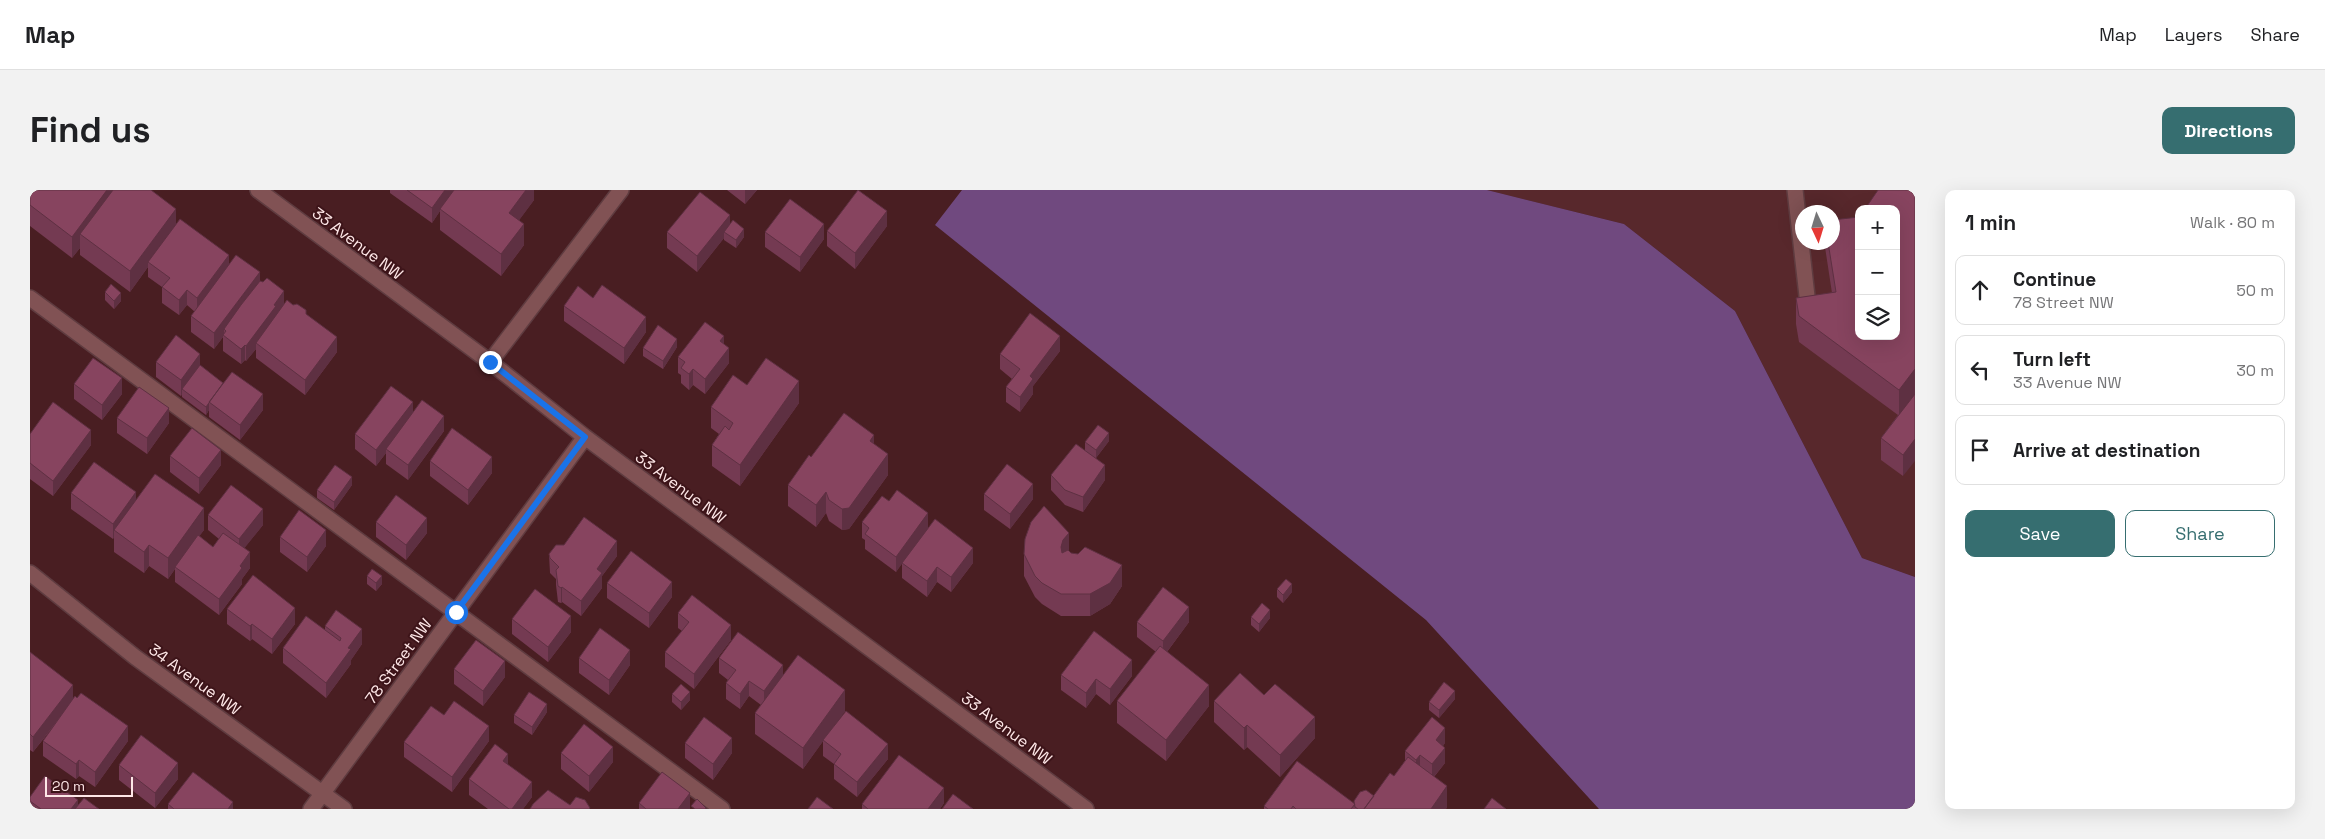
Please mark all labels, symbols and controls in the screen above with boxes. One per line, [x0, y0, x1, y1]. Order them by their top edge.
text: Map [25, 19, 75, 50]
text: Map [2099, 23, 2137, 46]
text: Layers [2165, 23, 2222, 46]
text: Share [2250, 23, 2300, 46]
button: Directions [2162, 107, 2295, 154]
text: Find us [30, 108, 151, 152]
street label: 33 Avenue NW [308, 202, 407, 284]
north arrow [1795, 205, 1840, 250]
map controls [1855, 205, 1900, 340]
button: + [1855, 205, 1900, 250]
text: 1 min [1965, 209, 2016, 236]
text: Walk · 80 m [2190, 212, 2275, 233]
button: − [1855, 250, 1900, 295]
text: Continue [2013, 267, 2096, 292]
icon: ahead [1966, 276, 1994, 304]
text: 50 m [2236, 280, 2274, 301]
text: 78 Street NW [2013, 292, 2114, 313]
button: layers [1855, 295, 1900, 340]
text: Turn left [2013, 347, 2091, 372]
route end [479, 351, 502, 374]
icon: left [1966, 356, 1994, 384]
text: 30 m [2236, 360, 2274, 381]
text: 33 Avenue NW [2013, 372, 2121, 393]
icon: arrive [1966, 436, 1994, 464]
text: Arrive at destination [2013, 438, 2201, 463]
street label: 33 Avenue NW [631, 446, 730, 528]
button: Save [1965, 510, 2115, 557]
button: Share [2125, 510, 2275, 557]
route start [445, 601, 468, 624]
street label: 78 Street NW [360, 614, 436, 708]
street label: 34 Avenue NW [145, 639, 245, 720]
street label: 33 Avenue NW [957, 687, 1056, 769]
scale bar [45, 774, 132, 797]
text: 20 m [52, 777, 85, 795]

